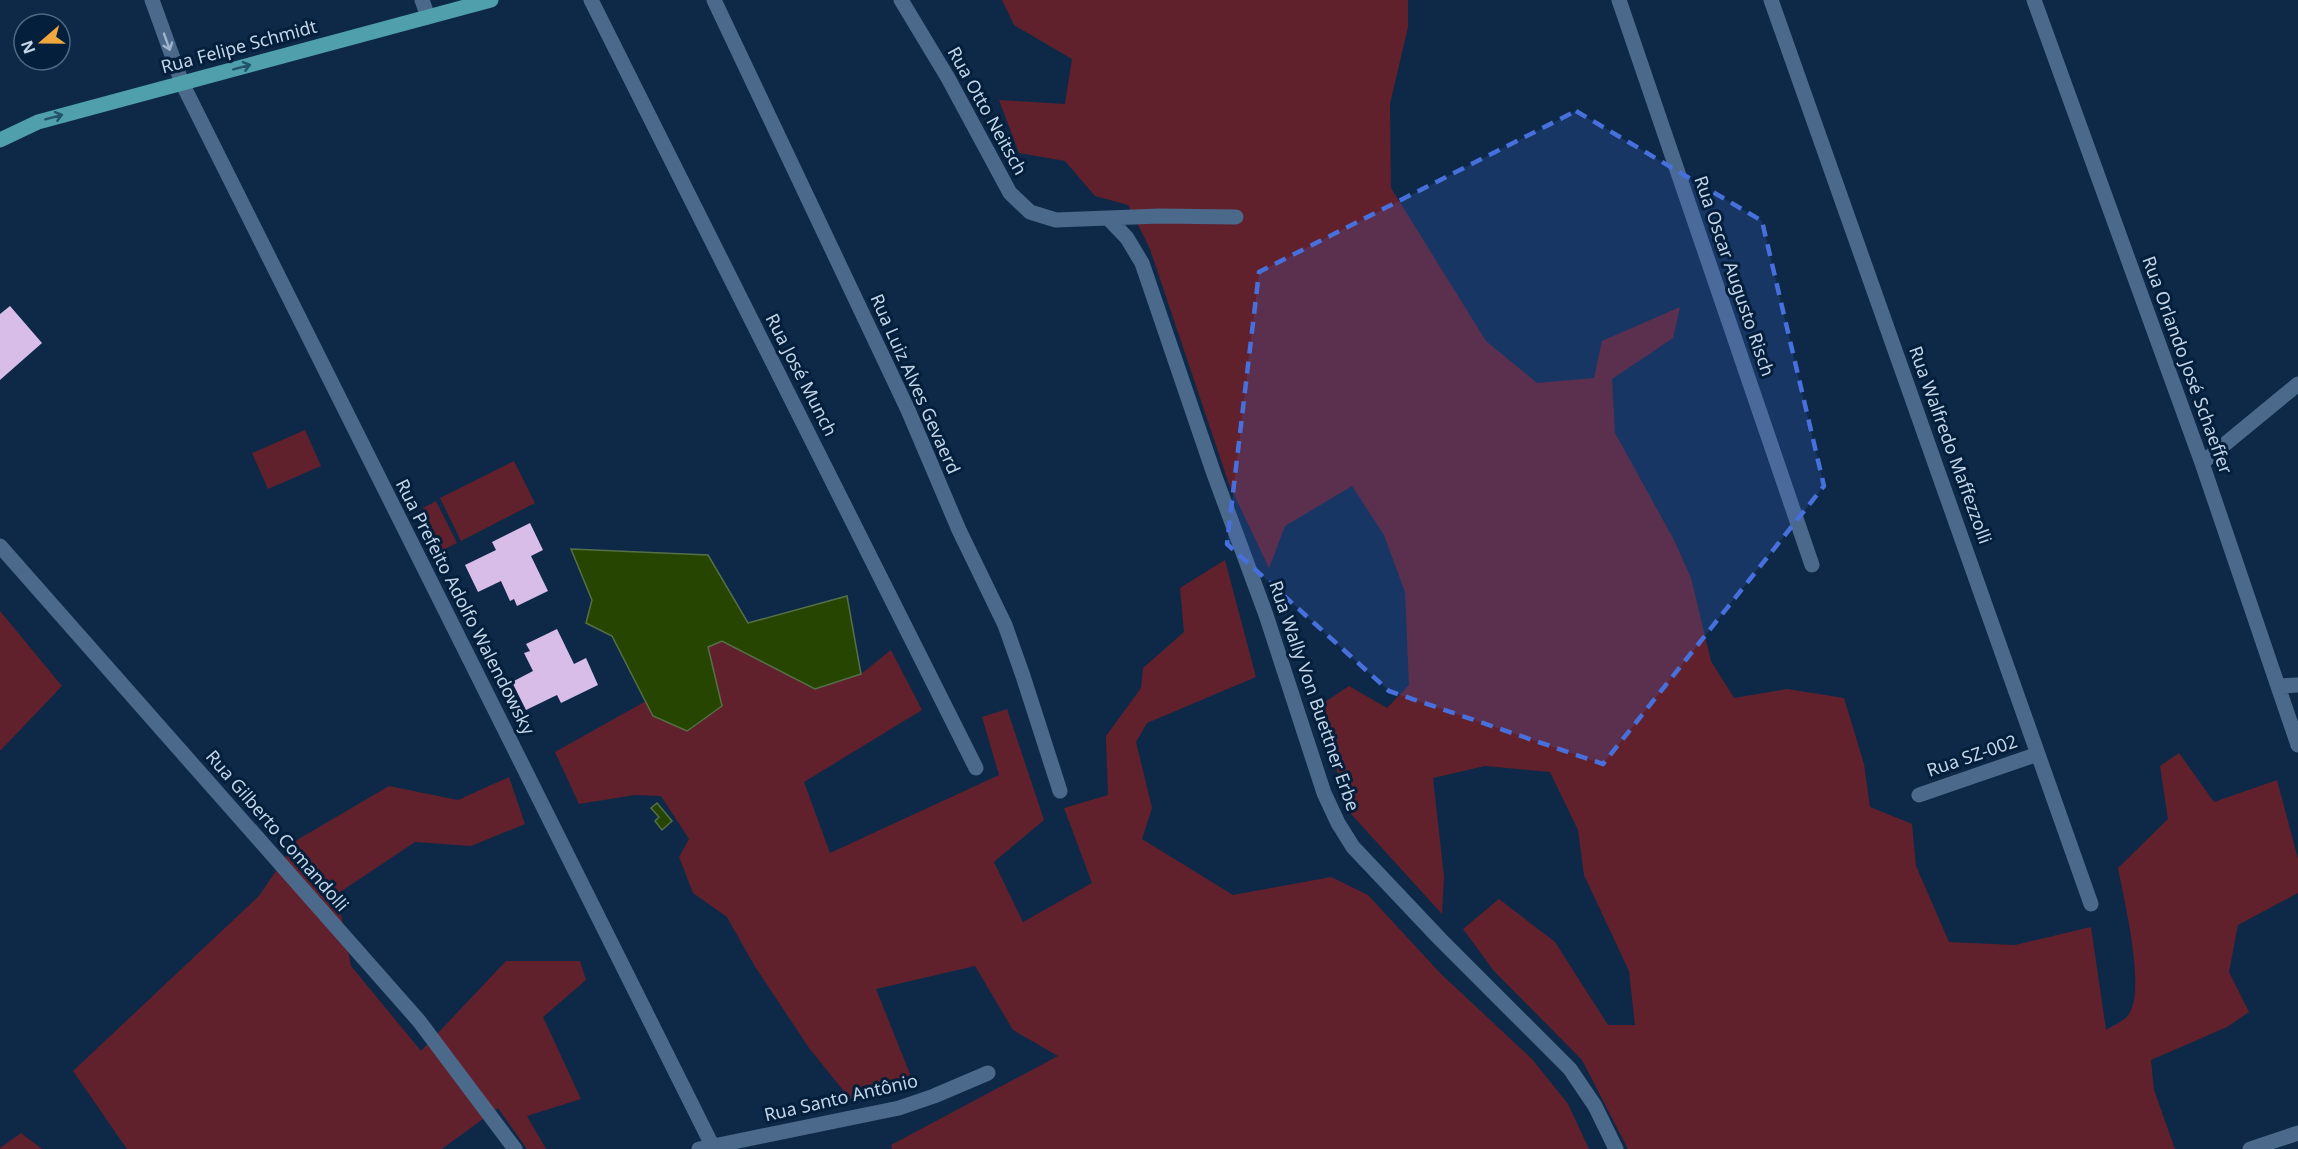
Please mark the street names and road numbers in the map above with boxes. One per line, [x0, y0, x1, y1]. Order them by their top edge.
street label: Rua Felipe Schmidt [158, 14, 320, 78]
street label: Rua Otto Neitsch [943, 42, 1033, 179]
street label: Rua Oscar Augusto Risch [1689, 172, 1781, 379]
street label: Rua Orlando José Schaeffer [2137, 252, 2239, 477]
street label: Rua Luiz Alves Gevaerd [865, 290, 966, 477]
street label: Rua José Munch [761, 309, 843, 440]
street label: Rua Walfredo Maffezzolli [1904, 342, 1998, 547]
street label: Rua Prefeito Adolfo Walendowsky [391, 475, 541, 739]
street label: Rua Wally Von Buettner Erbe [1264, 577, 1366, 814]
street label: Rua SZ-002 [1923, 728, 2020, 782]
street label: Rua Gilberto Comandolli [201, 745, 355, 916]
street label: Rua Santo Antônio [762, 1068, 920, 1126]

